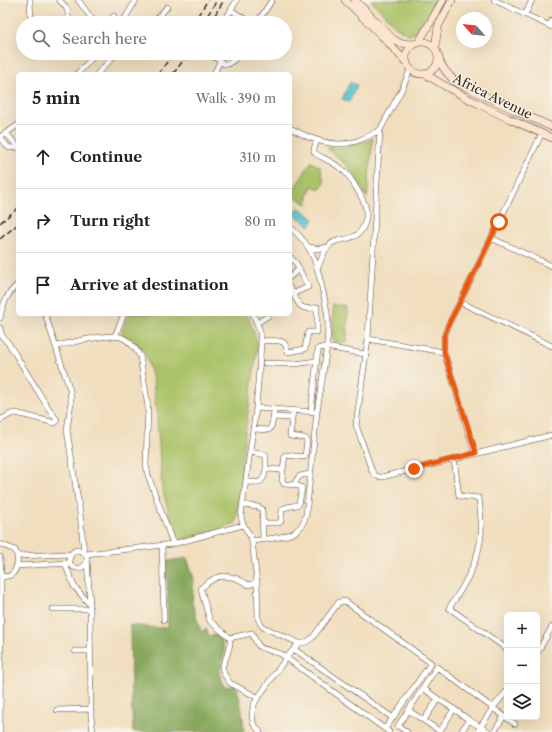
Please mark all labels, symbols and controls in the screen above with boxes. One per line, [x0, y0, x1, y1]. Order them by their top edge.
north arrow [456, 12, 492, 48]
search box [16, 16, 292, 60]
icon: search [30, 27, 52, 49]
text: Search here [62, 29, 147, 48]
street label: Africa Avenue [450, 69, 535, 122]
text: 5 min [32, 88, 80, 108]
text: Walk · 390 m [196, 90, 276, 106]
icon: ahead [32, 146, 54, 168]
text: Continue [70, 147, 142, 166]
text: 310 m [240, 149, 276, 165]
icon: right [32, 210, 54, 232]
text: Turn right [70, 211, 150, 230]
text: 80 m [244, 213, 276, 229]
route start [490, 213, 508, 231]
icon: arrive [32, 274, 54, 296]
text: Arrive at destination [70, 275, 229, 294]
route end [405, 460, 423, 478]
map controls [504, 612, 540, 720]
button: + [504, 612, 540, 648]
button: − [504, 648, 540, 684]
button: layers [504, 684, 540, 720]

